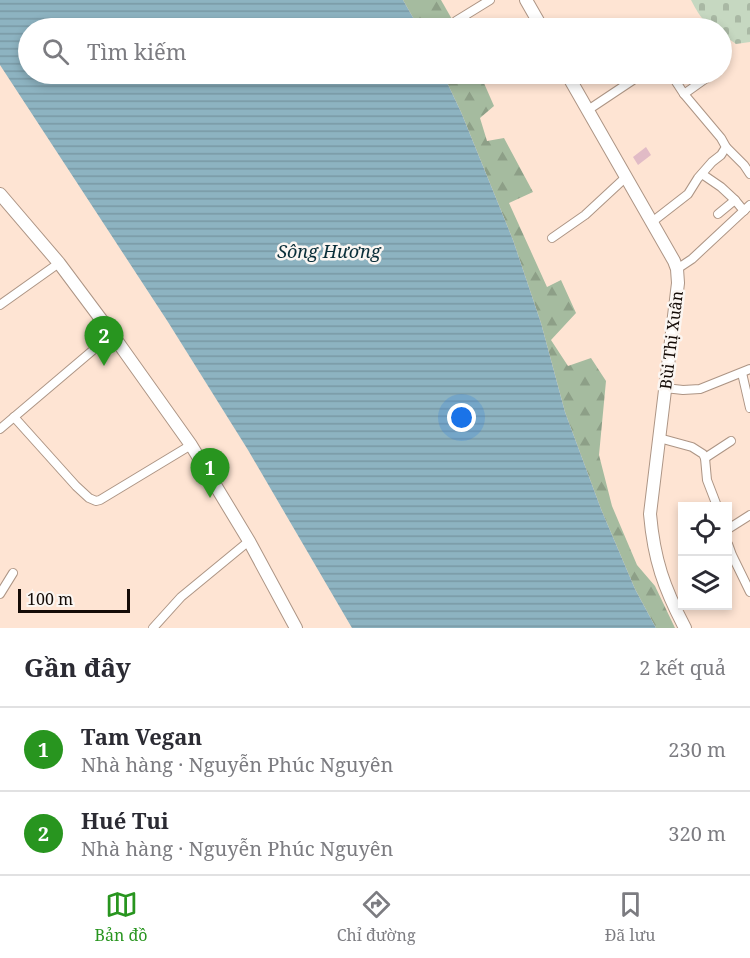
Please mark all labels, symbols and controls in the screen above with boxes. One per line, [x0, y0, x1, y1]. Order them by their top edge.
search box [18, 18, 732, 84]
icon: search [39, 35, 72, 68]
text: Tìm kiếm [87, 36, 187, 66]
water label: Sông Hương [277, 239, 382, 263]
street label: Bùi Thị Xuân [654, 289, 688, 391]
pin: 2 [84, 316, 124, 366]
your location [447, 403, 476, 432]
pin: 1 [190, 448, 230, 498]
map controls [678, 502, 732, 610]
button: locate [678, 502, 732, 556]
button: layers [678, 556, 732, 610]
scale bar [18, 586, 130, 614]
text: 100 m [27, 588, 73, 610]
text: Gần đây [24, 649, 131, 685]
text: 2 kết quả [639, 654, 726, 681]
text: Tam Vegan [81, 721, 202, 751]
text: 1 [38, 736, 49, 763]
text: 230 m [668, 736, 726, 763]
text: Nhà hàng · Nguyễn Phúc Nguyên [81, 751, 393, 778]
text: Hué Tui [81, 805, 169, 835]
text: 2 [38, 820, 49, 847]
text: 320 m [668, 820, 726, 847]
text: Nhà hàng · Nguyễn Phúc Nguyên [81, 835, 393, 862]
tab: Bản đồ [95, 888, 148, 946]
tab: Chỉ đường [337, 888, 416, 946]
tab: Đã lưu [605, 888, 655, 946]

